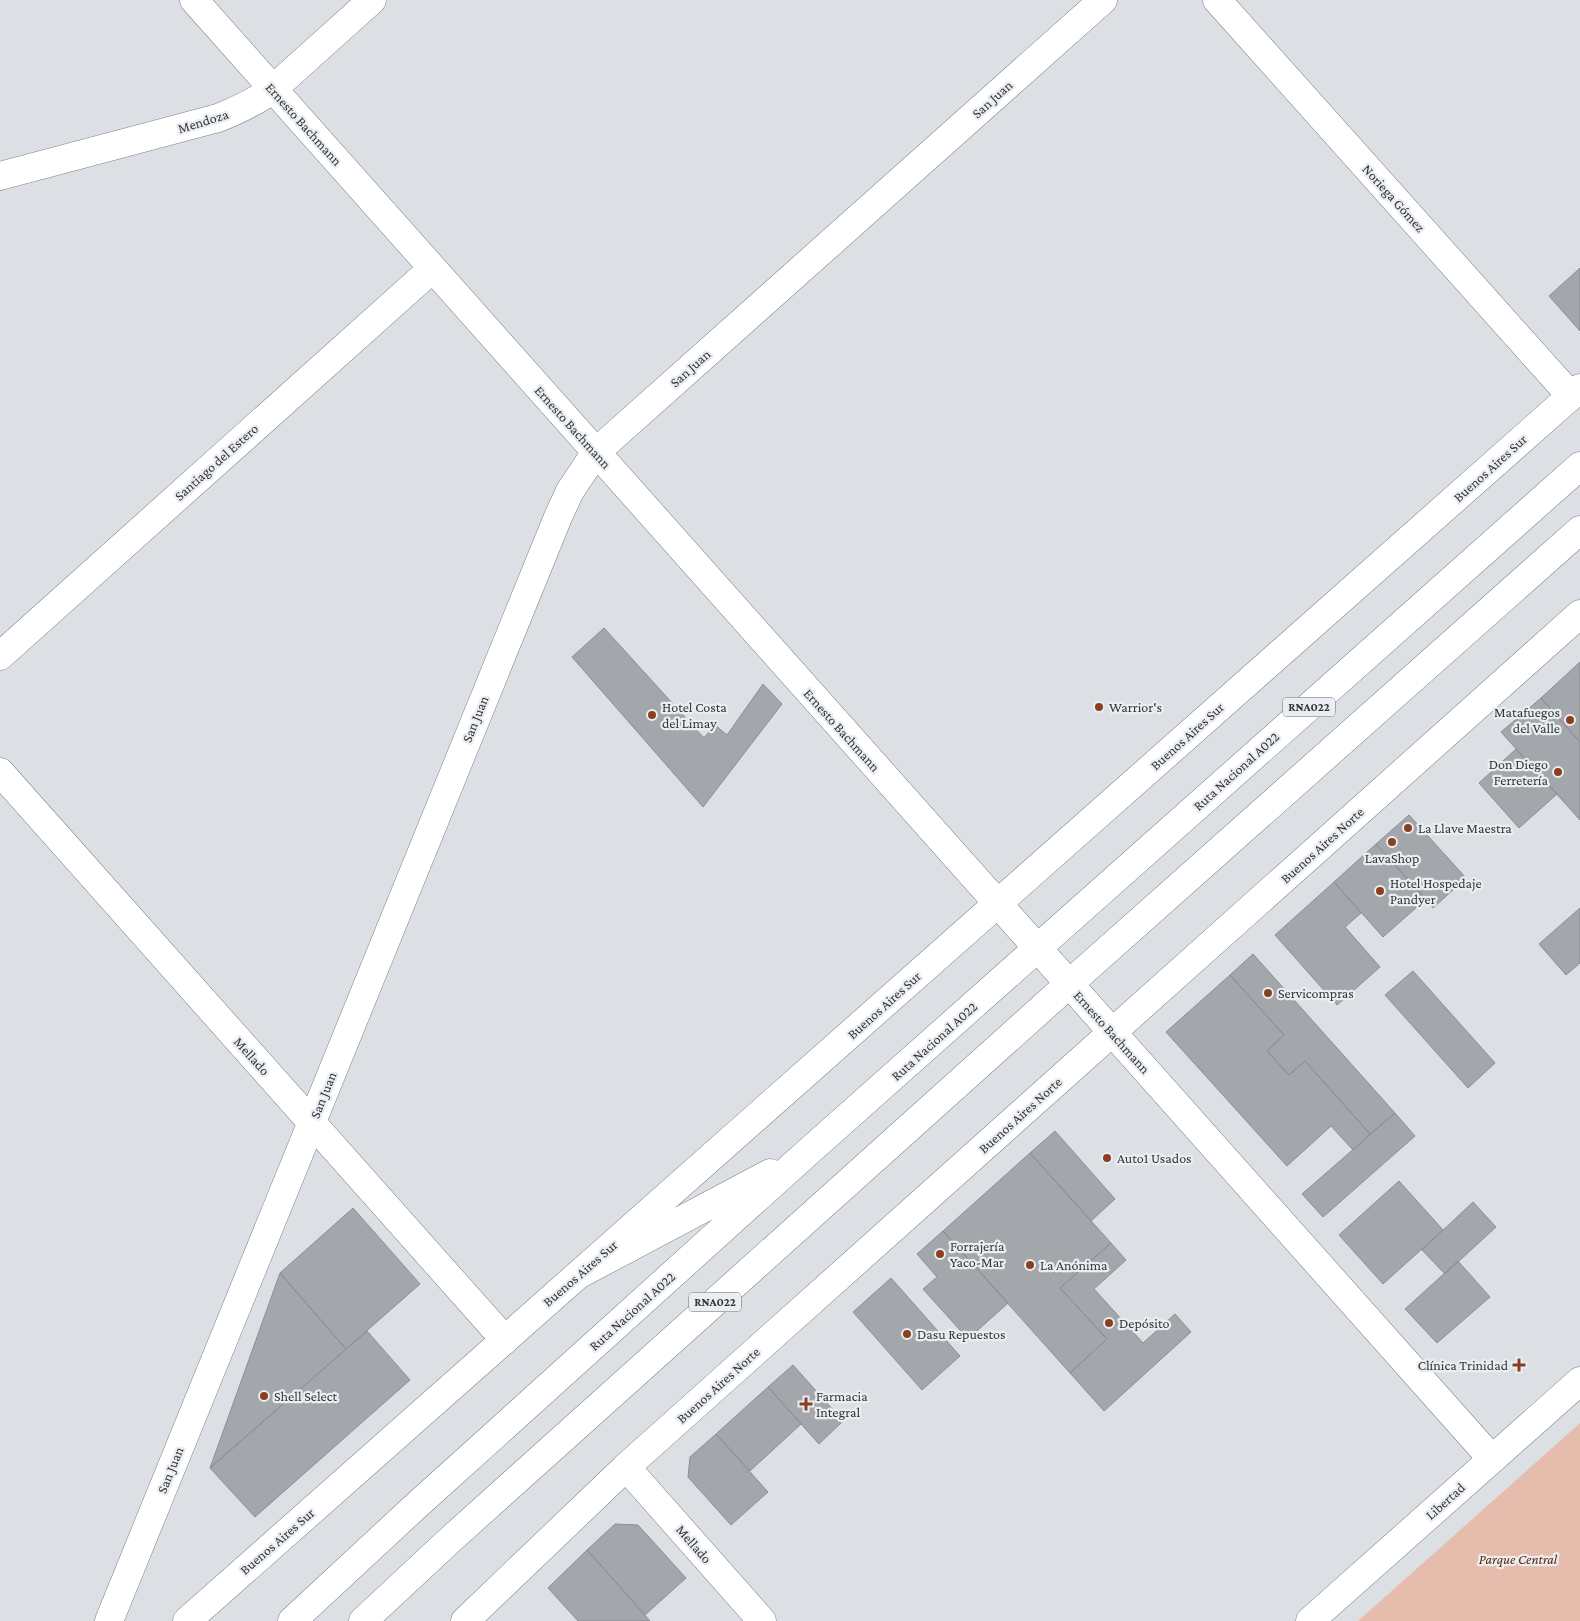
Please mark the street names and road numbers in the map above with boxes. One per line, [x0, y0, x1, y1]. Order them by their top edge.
street label: San Juan [969, 76, 1016, 121]
street label: Ernesto Bachmann [263, 79, 346, 169]
street label: Mendoza [176, 106, 231, 136]
street label: Noriega Gómez [1359, 161, 1429, 235]
street label: San Juan [667, 345, 714, 390]
street label: Ernesto Bachmann [532, 382, 615, 472]
street label: Santiago del Estero [171, 420, 261, 504]
street label: Buenos Aires Sur [1450, 431, 1530, 505]
street label: Ernesto Bachmann [801, 685, 884, 775]
street label: San Juan [458, 693, 492, 745]
road number: RNA022 [1283, 698, 1335, 716]
street label: Buenos Aires Sur [1147, 699, 1227, 773]
street label: Ruta Nacional A022 [1190, 728, 1282, 814]
street label: Buenos Aires Norte [1277, 804, 1367, 886]
street label: Buenos Aires Sur [844, 968, 924, 1042]
street label: Ernesto Bachmann [1071, 987, 1154, 1077]
street label: Ruta Nacional A022 [888, 998, 980, 1084]
street label: Mellado [231, 1034, 273, 1078]
street label: San Juan [306, 1069, 340, 1121]
street label: Buenos Aires Norte [975, 1074, 1065, 1156]
street label: Buenos Aires Sur [540, 1236, 620, 1310]
street label: Ruta Nacional A022 [586, 1268, 678, 1354]
road number: RNA022 [689, 1292, 741, 1311]
street label: Buenos Aires Norte [673, 1344, 763, 1426]
street label: San Juan [153, 1444, 187, 1496]
street label: Libertad [1422, 1479, 1468, 1523]
street label: Buenos Aires Sur [237, 1504, 317, 1578]
street label: Mellado [673, 1521, 715, 1567]

